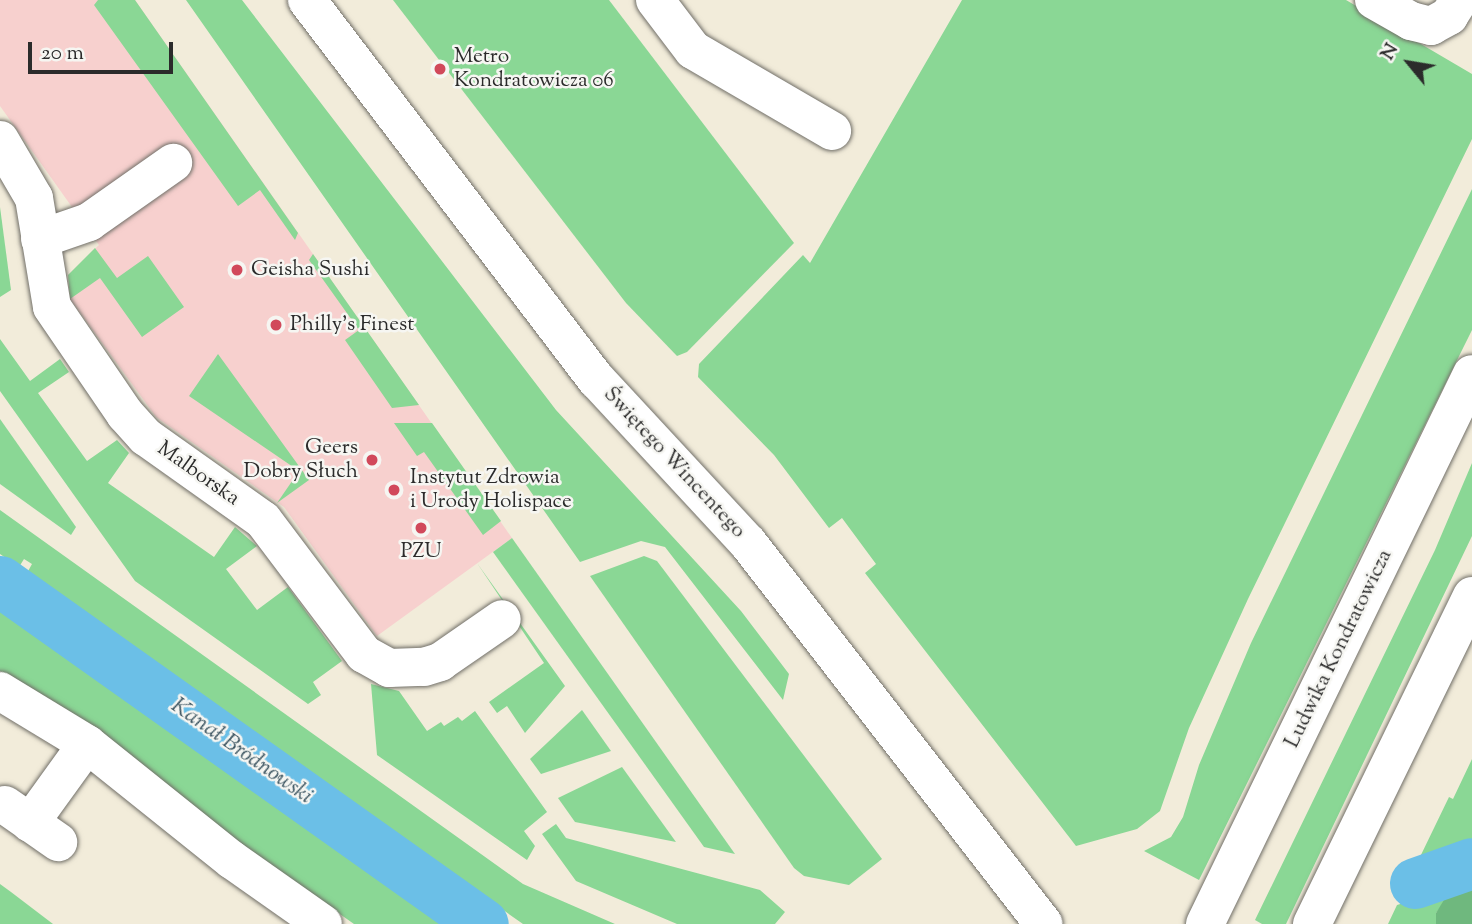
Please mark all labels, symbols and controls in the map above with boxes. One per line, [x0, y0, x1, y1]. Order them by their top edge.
scale bar [32, 28, 177, 72]
north arrow [1374, 28, 1444, 98]
text: 20 m [41, 39, 84, 69]
text: N [1375, 39, 1406, 66]
place label: Metro Kondratowicza 06 [454, 44, 614, 94]
marker: Metro Kondratowicza 06 [432, 61, 448, 77]
place label: Geisha Sushi [251, 257, 370, 283]
marker: Geisha Sushi [229, 262, 245, 278]
place label: Philly's Finest [290, 312, 414, 338]
marker: Philly's Finest [268, 317, 284, 333]
street label: Świętego Wincentego [598, 382, 750, 544]
place label: Geers Dobry Słuch [244, 435, 358, 485]
street label: Malborska [152, 436, 244, 512]
marker: Geers Dobry Słuch [364, 452, 380, 468]
place label: Instytut Zdrowia i Urody Holispace [410, 465, 572, 515]
marker: Instytut Zdrowia i Urody Holispace [384, 480, 404, 500]
marker: PZU [413, 520, 429, 536]
place label: PZU [401, 539, 441, 565]
street label: Ludwika Kondratowicza [1280, 546, 1398, 752]
water label: Kanał Bródnowski [165, 693, 317, 811]

